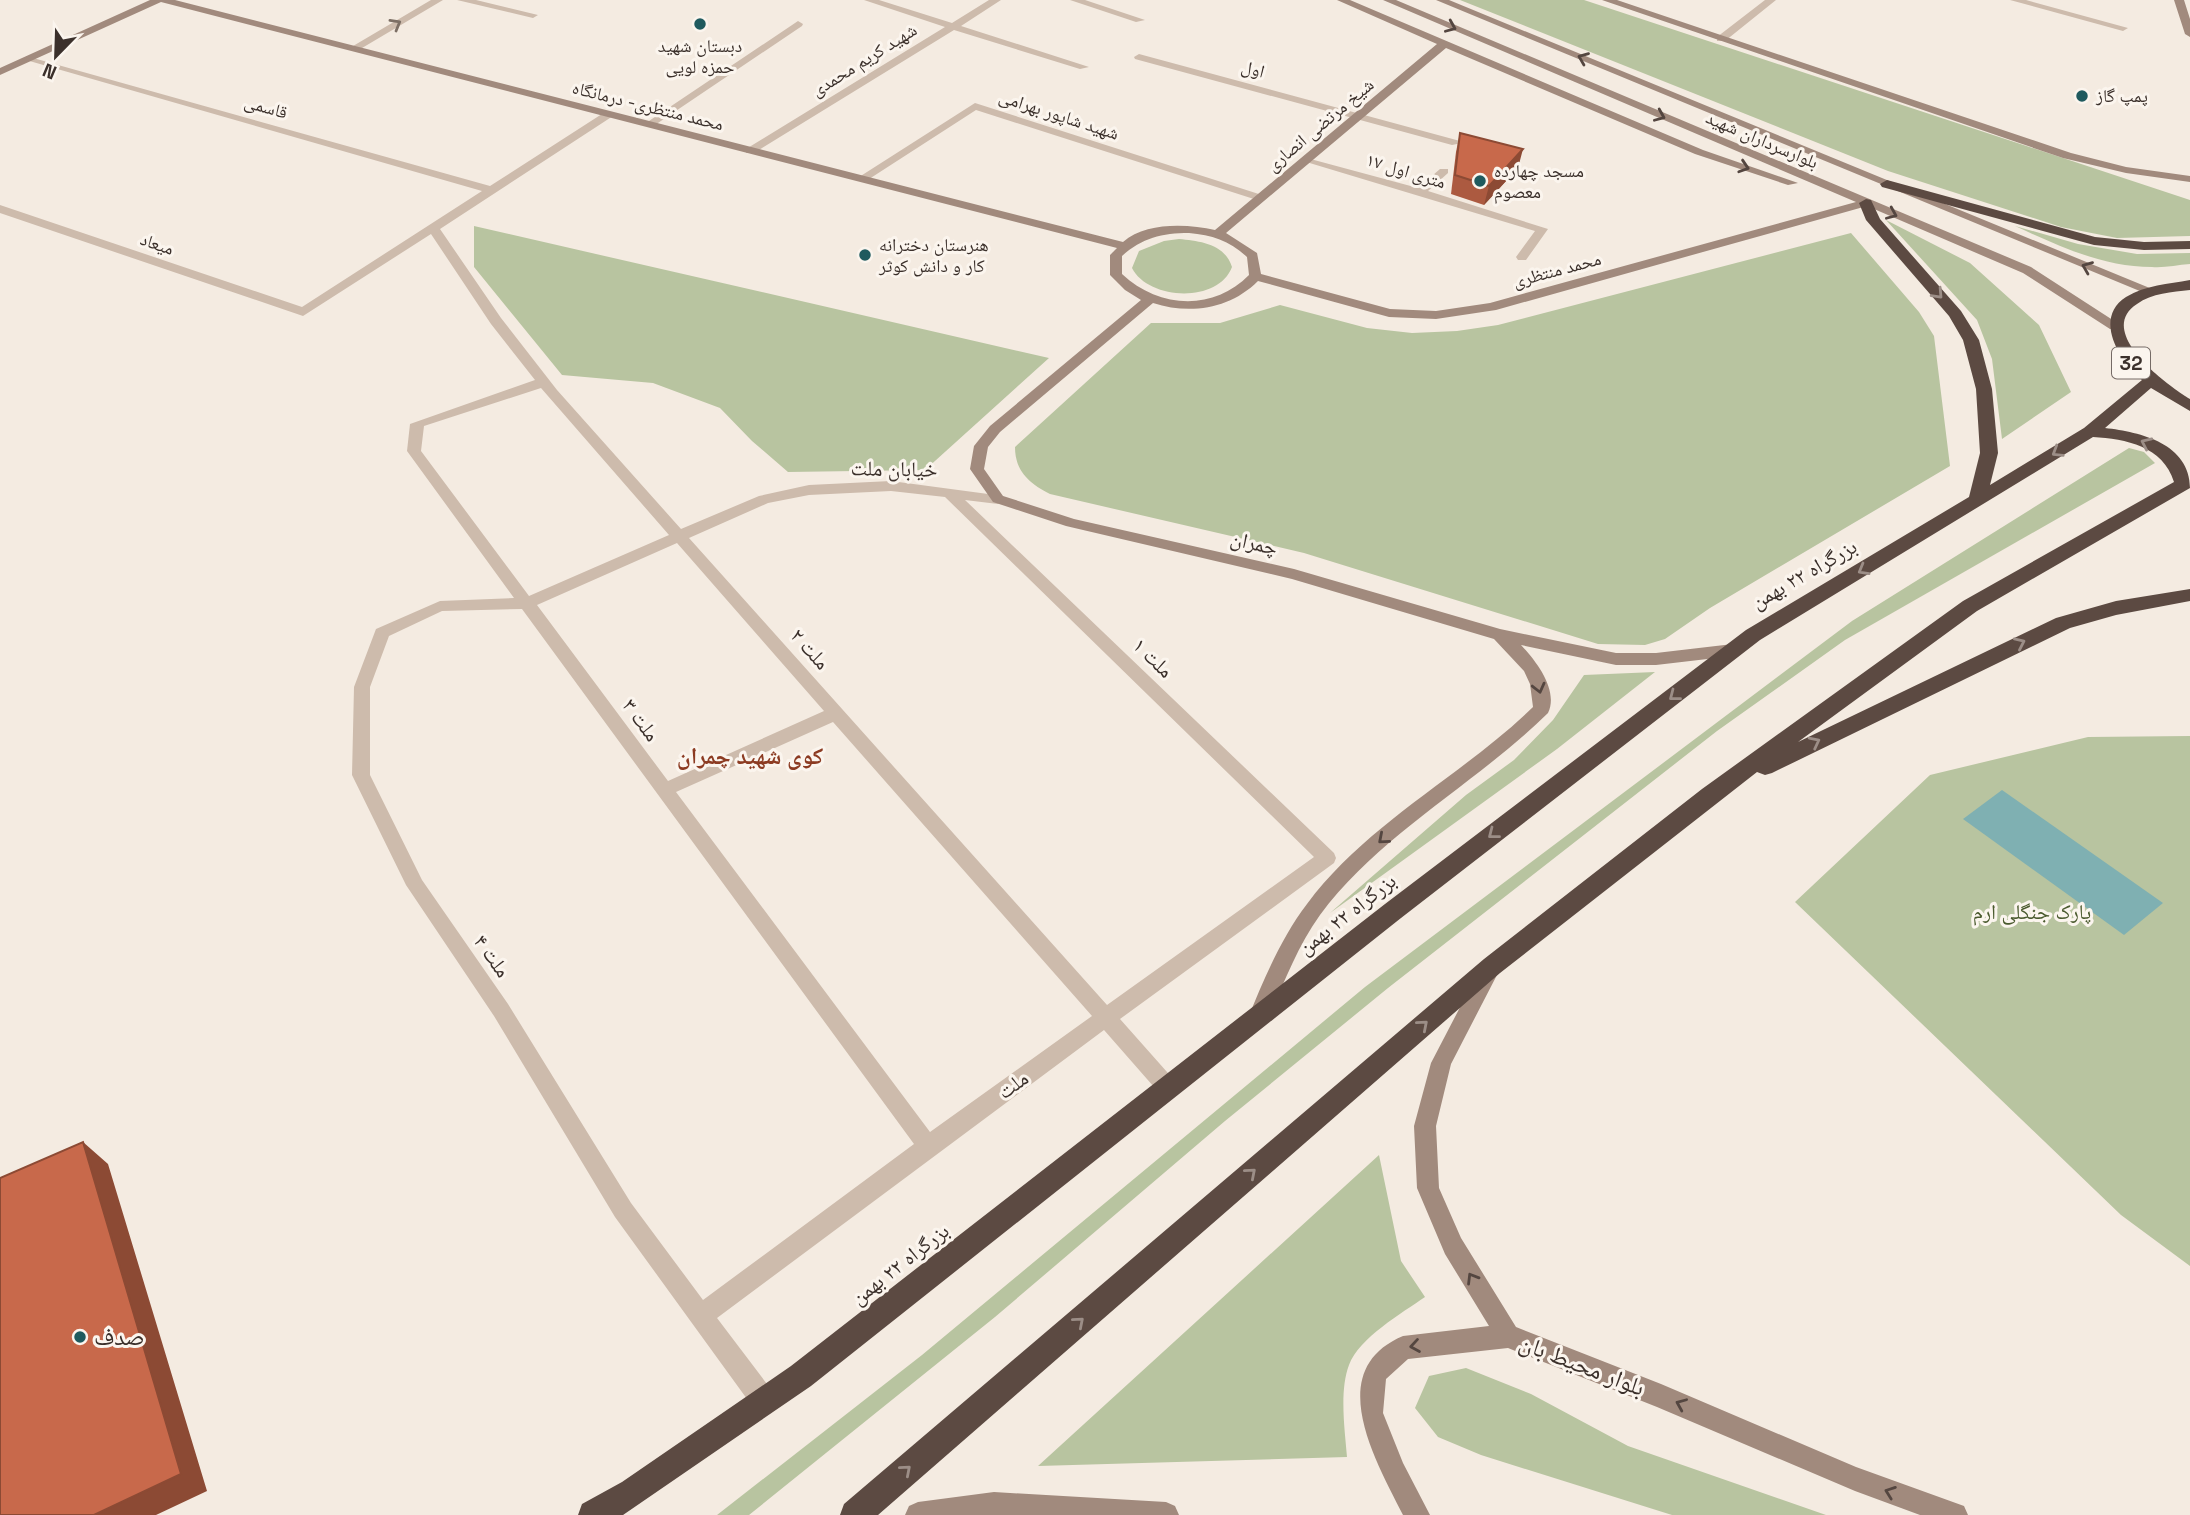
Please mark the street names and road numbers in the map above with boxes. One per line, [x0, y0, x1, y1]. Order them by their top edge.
street label: شهید کریم محمدی [806, 18, 922, 102]
street label: اول [1239, 54, 1267, 83]
street label: شیخ مرتضی انصاری [1261, 73, 1379, 177]
street label: محمد منتظری- درمانگاه [570, 76, 726, 135]
street label: شهید شاپور بهرامی [996, 84, 1122, 145]
street label: قاسمی [242, 89, 290, 124]
street label: بلوارسرداران شهید [1702, 106, 1822, 174]
street label: ۱۷ متری اول [1364, 148, 1449, 193]
street label: میعاد [137, 227, 177, 260]
street label: محمد منتظری [1510, 247, 1604, 292]
road number: 32 [2112, 348, 2150, 378]
street label: خیابان ملت [850, 454, 938, 483]
street label: چمران [1228, 524, 1280, 561]
street label: بزرگراه ۲۲ بهمن [1746, 532, 1861, 615]
street label: ملت ۲ [785, 622, 836, 675]
street label: ملت ۱ [1127, 632, 1180, 684]
street label: ملت ۳ [617, 693, 666, 747]
street label: بزرگراه ۲۲ بهمن [1292, 867, 1401, 960]
street label: ملت ۴ [468, 929, 517, 983]
street label: ملت [992, 1064, 1034, 1105]
street label: بزرگراه ۲۲ بهمن [845, 1217, 954, 1310]
street label: بلوار محیط بان [1515, 1326, 1649, 1403]

